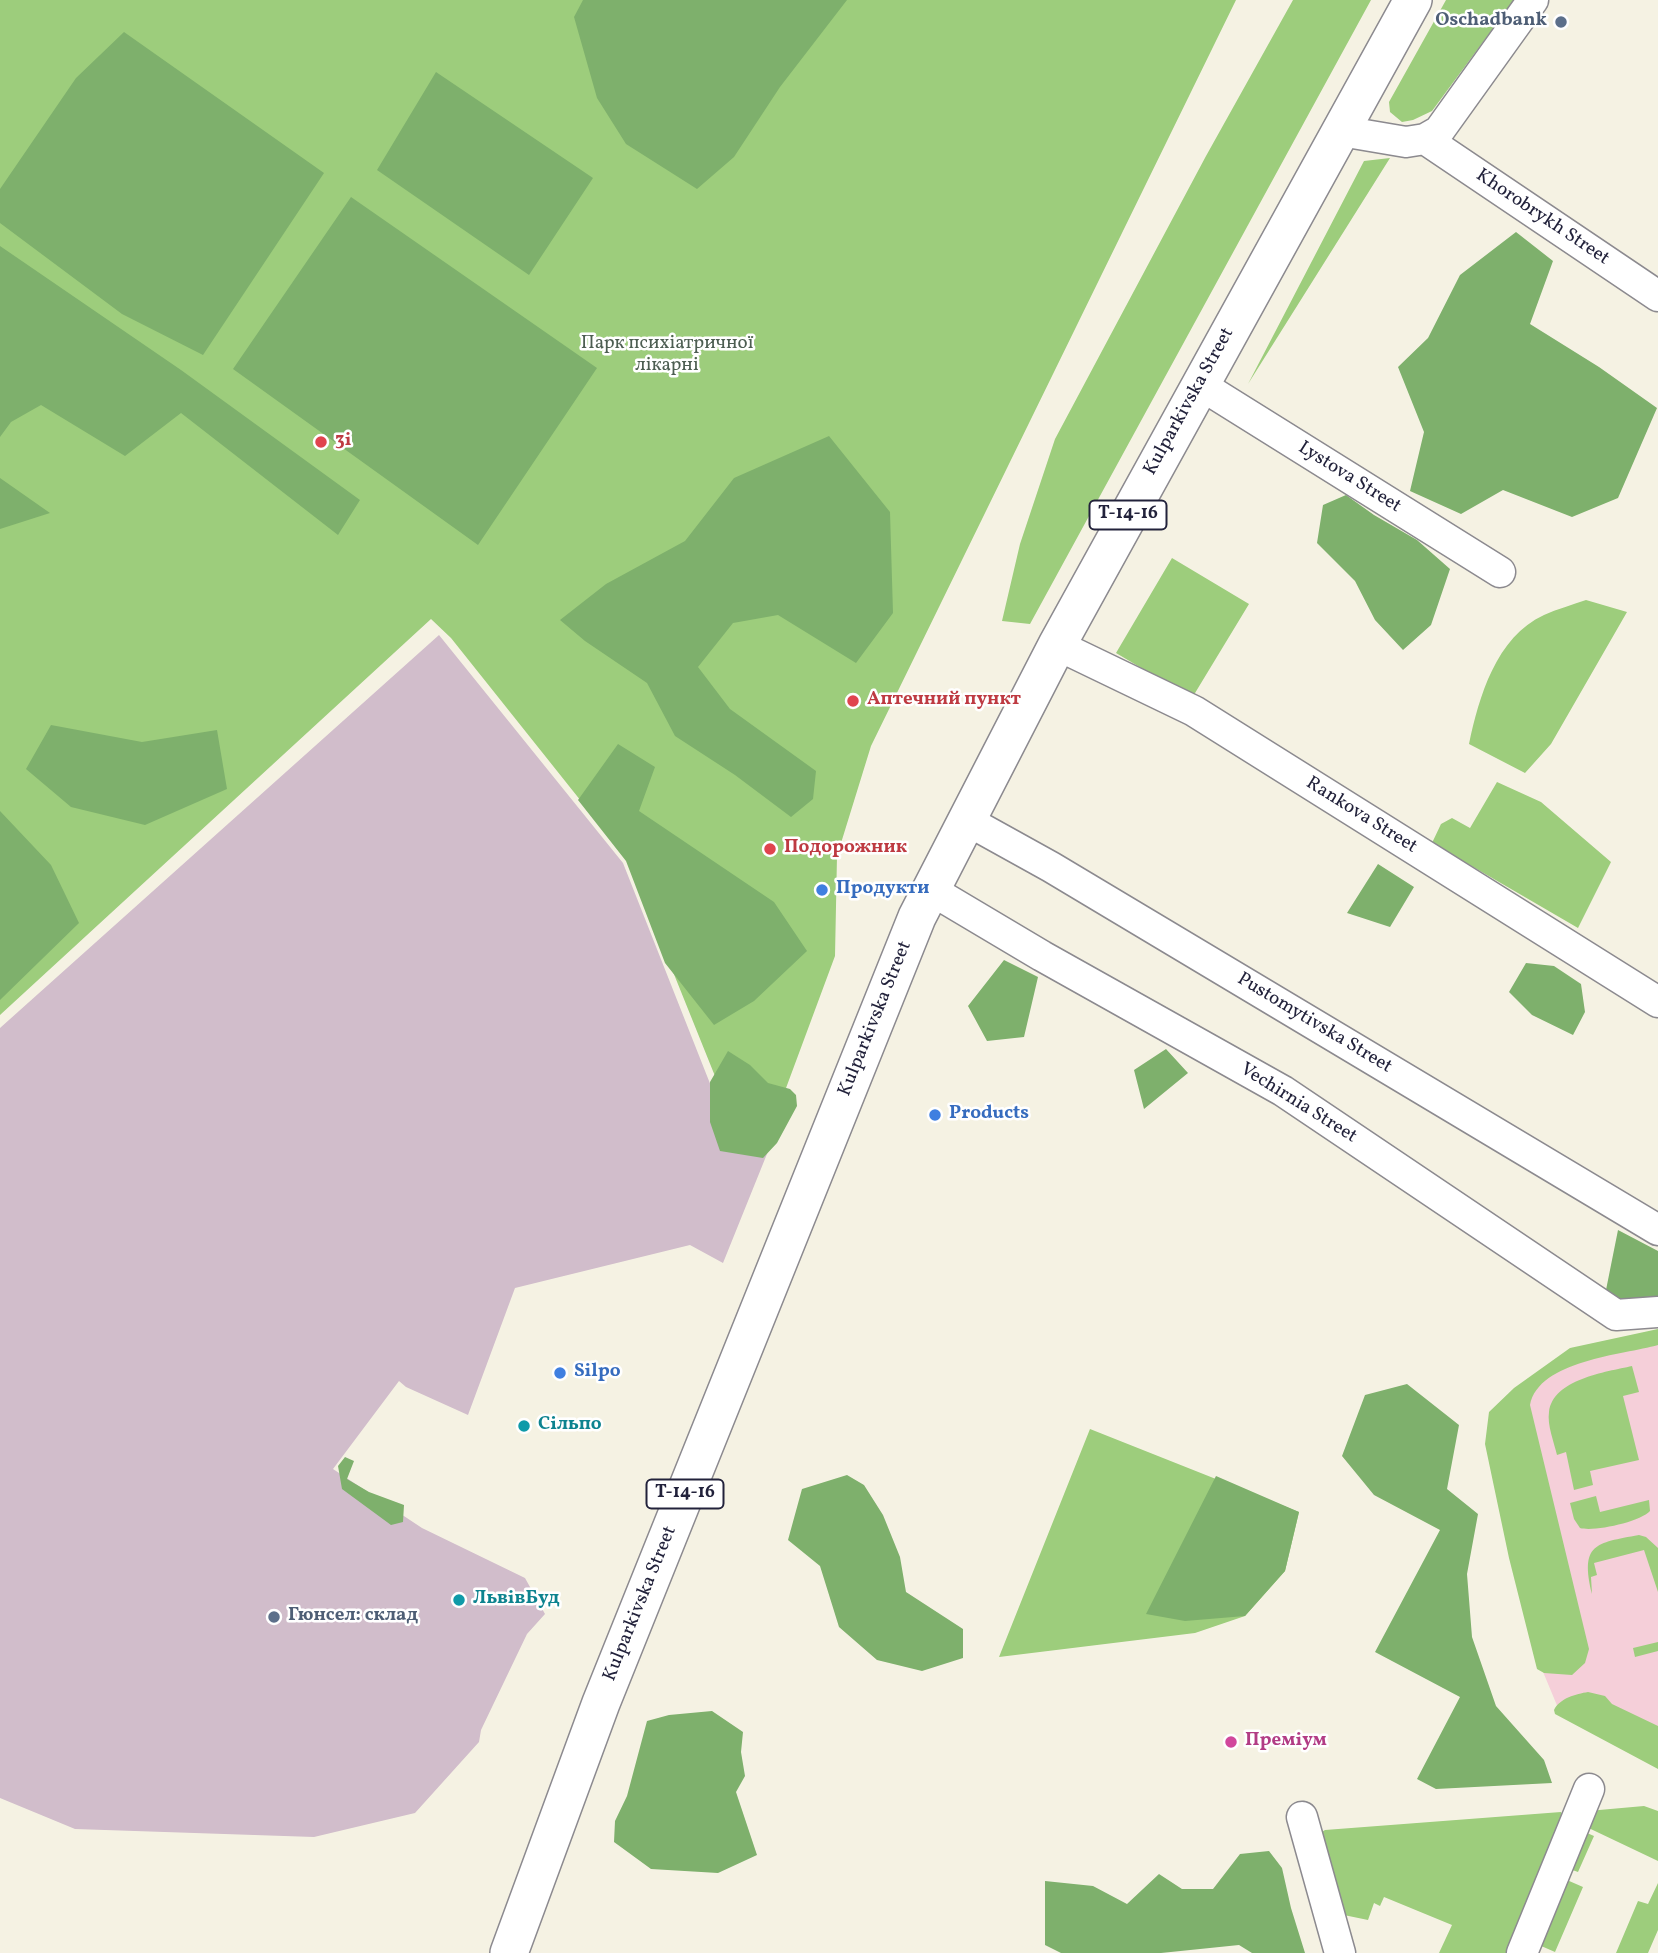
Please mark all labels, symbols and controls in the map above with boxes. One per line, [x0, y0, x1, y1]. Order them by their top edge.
place label: Oschadbank [1435, 11, 1547, 33]
marker: Oschadbank [1553, 14, 1569, 30]
street label: Khorobrykh Street [1471, 165, 1613, 271]
street label: Kulparkivska Street [1140, 324, 1240, 480]
park label: Парк психіатричної лікарні [581, 334, 753, 378]
place label: 3і [335, 431, 351, 453]
marker: 3і [313, 434, 329, 450]
street label: Lystova Street [1293, 437, 1405, 519]
road number: Т-14-16 [1090, 500, 1166, 530]
place label: Аптечний пункт [867, 690, 1021, 712]
marker: Аптечний пункт [845, 693, 861, 709]
street label: Rankova Street [1301, 773, 1421, 859]
place label: Подорожник [784, 838, 907, 860]
marker: Подорожник [762, 841, 778, 857]
place label: Продукти [836, 879, 929, 901]
marker: Продукти [814, 882, 830, 898]
street label: Kulparkivska Street [834, 938, 918, 1100]
street label: Pustomytivska Street [1232, 969, 1396, 1079]
street label: Vechirnia Street [1235, 1059, 1361, 1149]
place label: Products [949, 1104, 1029, 1126]
marker: Products [927, 1107, 943, 1123]
place label: Silpo [574, 1362, 621, 1384]
marker: Silpo [552, 1365, 568, 1381]
place label: Сільпо [538, 1415, 602, 1437]
marker: Сільпо [516, 1418, 532, 1434]
road number: Т-14-16 [646, 1479, 724, 1508]
street label: Kulparkivska Street [599, 1523, 683, 1685]
place label: ЛьвівБуд [473, 1589, 560, 1611]
marker: ЛьвівБуд [451, 1592, 467, 1608]
place label: Гюнсел: склад [288, 1606, 418, 1628]
marker: Гюнсел: склад [266, 1609, 282, 1625]
place label: Преміум [1245, 1731, 1327, 1753]
marker: Преміум [1223, 1734, 1239, 1750]

